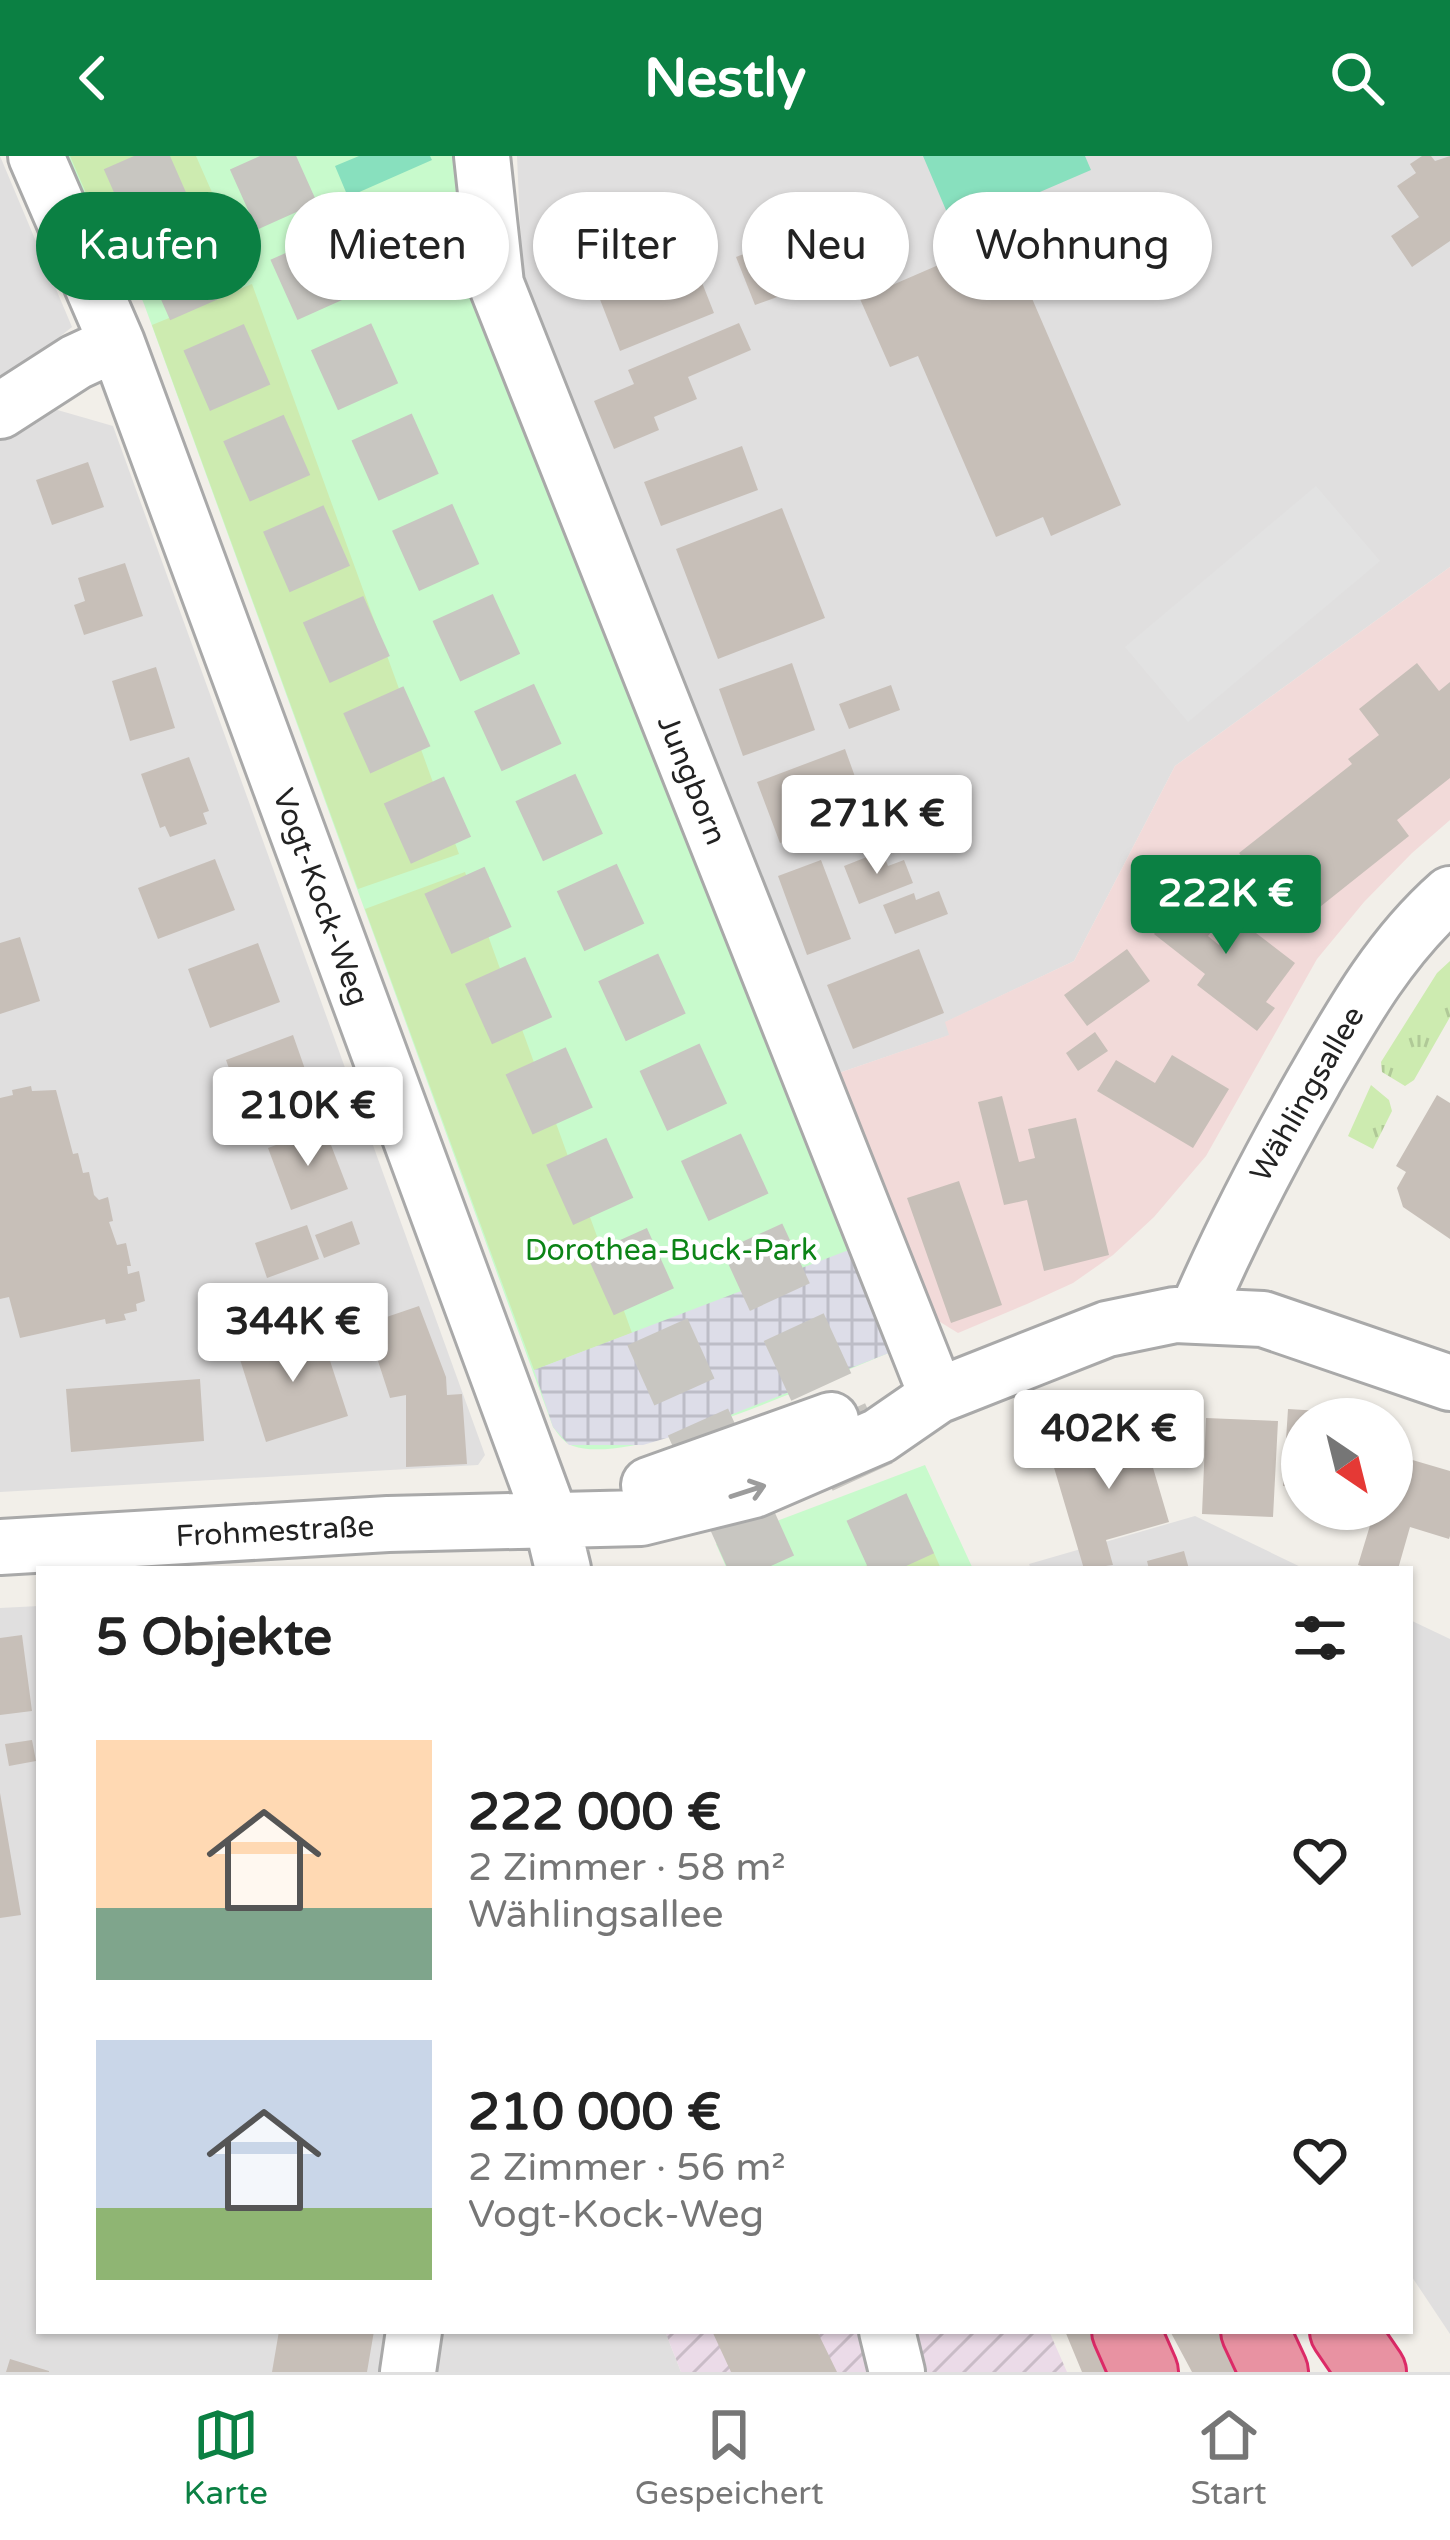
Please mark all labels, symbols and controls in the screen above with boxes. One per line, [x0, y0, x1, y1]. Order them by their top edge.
icon: back [60, 45, 126, 111]
icon: search [1324, 45, 1390, 111]
text: Nestly [644, 46, 806, 111]
chip: Kaufen [36, 192, 261, 300]
chip: Mieten [285, 192, 509, 300]
chip: Filter [533, 192, 718, 300]
chip: Neu [742, 192, 909, 300]
chip: Wohnung [933, 192, 1212, 300]
street label: Jungborn [649, 710, 734, 850]
pin: 271K € [779, 775, 975, 877]
street label: Vogt-Kock-Weg [264, 784, 377, 1011]
text: 271K € [809, 790, 945, 837]
pin: 222K € [1128, 855, 1324, 957]
text: 222K € [1158, 870, 1294, 917]
street label: Wählingsallee [1242, 1000, 1373, 1189]
pin: 210K € [210, 1067, 406, 1169]
text: 210K € [240, 1082, 376, 1129]
park label: Dorothea-Buck-Park [525, 1232, 817, 1269]
pin: 344K € [195, 1283, 391, 1385]
text: 344K € [225, 1298, 361, 1345]
pin: 402K € [1011, 1390, 1207, 1492]
north arrow [1281, 1398, 1413, 1530]
map controls [1281, 1398, 1413, 1530]
text: 402K € [1041, 1405, 1177, 1452]
one-way arrow [729, 1479, 766, 1500]
street label: Frohmestraße [175, 1508, 375, 1555]
icon: filters [1287, 1605, 1353, 1671]
text: 5 Objekte [96, 1607, 332, 1669]
text: 222 000 € [468, 1782, 721, 1844]
icon: home [192, 1788, 336, 1932]
icon: heart [1287, 1827, 1353, 1893]
text: 2 Zimmer · 58 m² [468, 1844, 786, 1891]
text: Wählingsallee [468, 1891, 724, 1938]
text: 210 000 € [468, 2082, 721, 2144]
icon: home [192, 2088, 336, 2232]
icon: heart [1287, 2127, 1353, 2193]
text: 2 Zimmer · 56 m² [468, 2144, 786, 2191]
text: Vogt-Kock-Weg [468, 2191, 764, 2238]
tab: Karte [183, 2402, 268, 2513]
tab: Gespeichert [635, 2402, 824, 2513]
tab: Start [1191, 2402, 1267, 2513]

